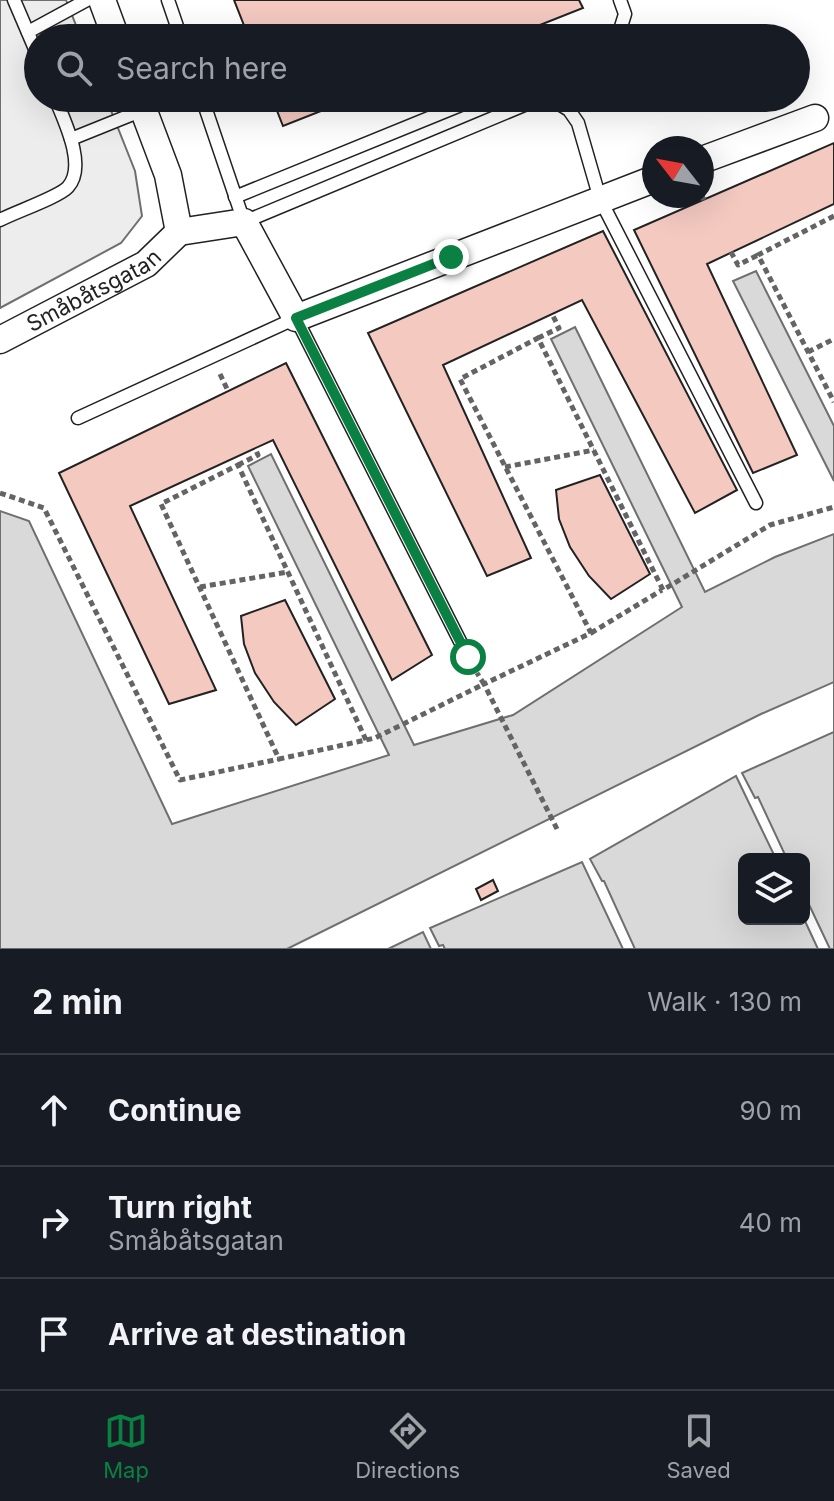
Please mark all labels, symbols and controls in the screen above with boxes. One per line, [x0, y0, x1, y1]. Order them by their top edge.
search box [24, 24, 810, 112]
icon: search [52, 46, 96, 90]
text: Search here [116, 50, 288, 86]
north arrow [642, 136, 714, 208]
route end [433, 239, 469, 275]
street label: Småbåtsgatan [22, 244, 166, 337]
route start [450, 639, 486, 675]
map controls [738, 853, 810, 925]
button: layers [738, 853, 810, 925]
text: 2 min [32, 981, 123, 1022]
text: Walk · 130 m [647, 986, 802, 1017]
icon: ahead [32, 1088, 76, 1132]
text: Continue [108, 1092, 242, 1128]
text: 90 m [739, 1095, 802, 1126]
text: Turn right [108, 1189, 252, 1225]
icon: right [32, 1200, 76, 1244]
text: 40 m [739, 1207, 802, 1238]
text: Småbåtsgatan [108, 1225, 284, 1256]
icon: arrive [32, 1312, 76, 1356]
text: Arrive at destination [108, 1316, 406, 1352]
tab: Map [103, 1409, 149, 1483]
tab: Directions [355, 1409, 460, 1483]
tab: Saved [666, 1409, 731, 1483]

